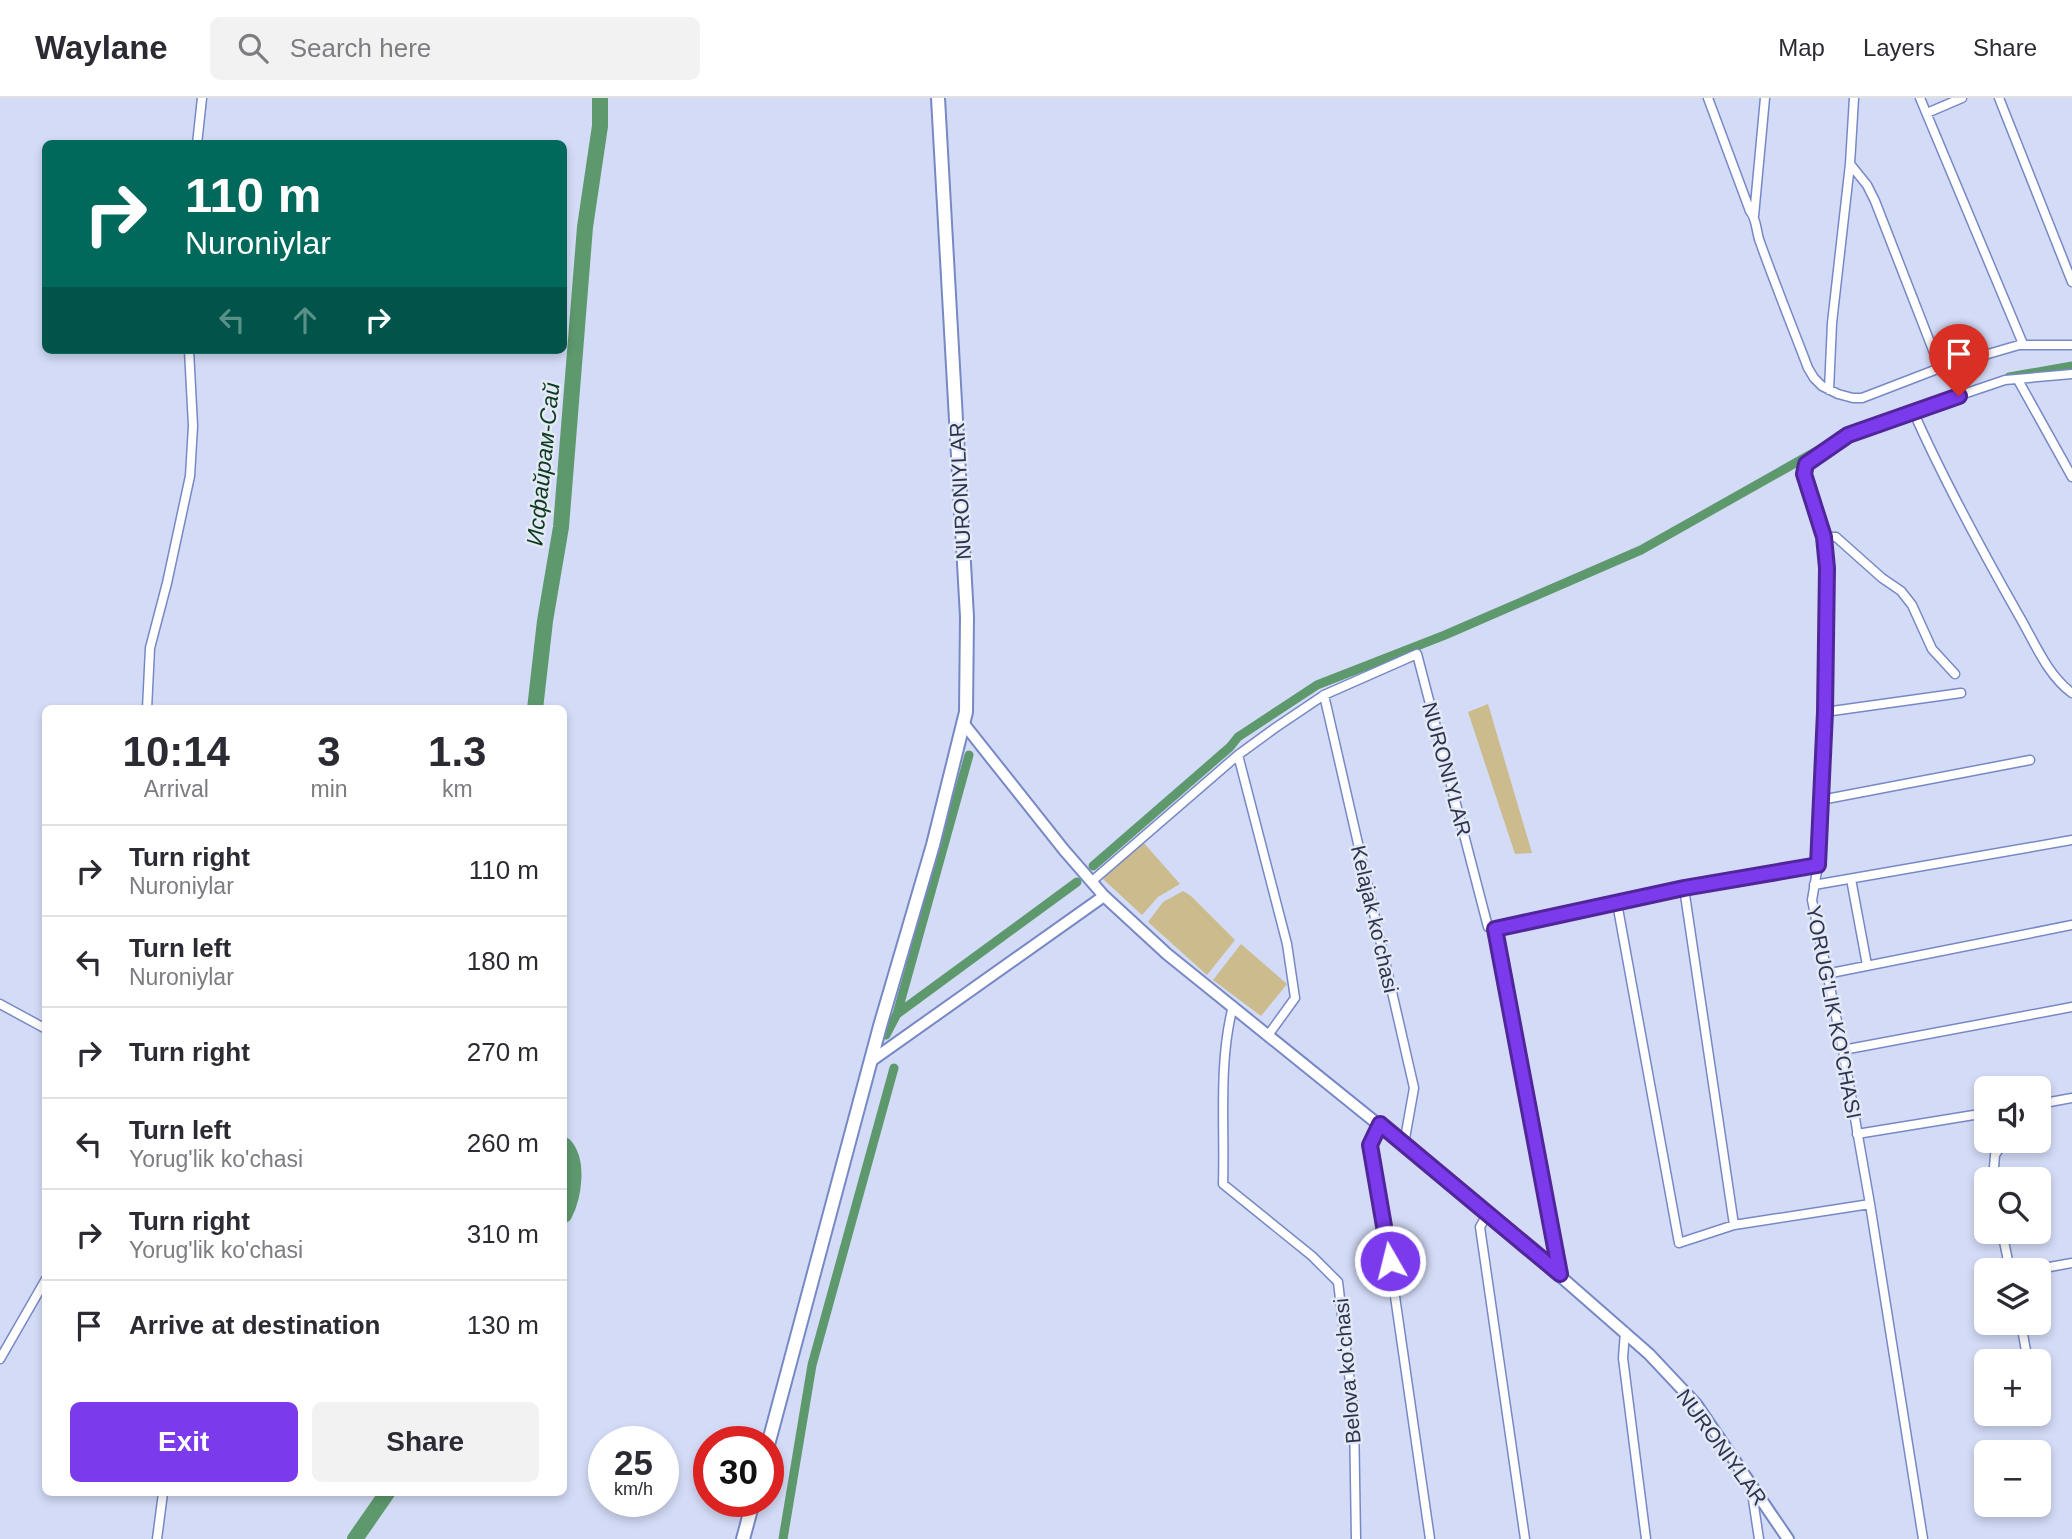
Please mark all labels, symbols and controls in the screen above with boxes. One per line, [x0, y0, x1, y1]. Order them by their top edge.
search box [210, 17, 700, 80]
text: Waylane [35, 29, 168, 66]
icon: search [234, 29, 272, 67]
text: Search here [290, 33, 431, 63]
text: Map [1778, 34, 1825, 61]
text: Layers [1863, 34, 1935, 61]
text: Share [1973, 34, 2037, 61]
icon: right [70, 168, 161, 259]
text: 110 m [185, 168, 321, 222]
text: Nuroniylar [185, 225, 331, 261]
icon: left [213, 301, 251, 339]
icon: ahead [286, 301, 324, 339]
icon: right [359, 301, 397, 339]
pin [1929, 324, 1989, 396]
icon: arrive [1940, 335, 1978, 373]
water label: Исфайрам-Сай [521, 381, 565, 547]
street label: NURONIYLAR [945, 422, 975, 560]
street label: NURONIYLAR [1418, 700, 1476, 838]
text: 10:14 [123, 728, 230, 775]
text: 3 [317, 728, 341, 775]
text: 1.3 [428, 728, 486, 775]
text: Arrival [144, 776, 209, 802]
text: min [310, 776, 348, 802]
text: km [442, 776, 473, 802]
text: Turn right [129, 842, 250, 872]
street label: Kelajak koʻchasi [1347, 843, 1403, 995]
icon: right [70, 852, 108, 890]
text: 110 m [469, 855, 539, 885]
text: Nuroniylar [129, 873, 234, 899]
street label: YORUG'LIK KO'CHASI [1802, 903, 1866, 1121]
text: Turn left [129, 933, 231, 963]
icon: left [70, 943, 108, 981]
text: 180 m [467, 946, 539, 976]
text: Nuroniylar [129, 964, 234, 990]
icon: right [70, 1034, 108, 1072]
text: Turn right [129, 1037, 250, 1067]
text: 270 m [467, 1037, 539, 1067]
map controls [1974, 1076, 2051, 1517]
button: sound [1974, 1076, 2051, 1153]
text: Turn left [129, 1115, 231, 1145]
icon: left [70, 1125, 108, 1163]
text: 260 m [467, 1128, 539, 1158]
text: Yorug'lik ko'chasi [129, 1146, 303, 1172]
button: search [1974, 1167, 2051, 1244]
text: Turn right [129, 1206, 250, 1236]
icon: right [70, 1216, 108, 1254]
text: 310 m [467, 1219, 539, 1249]
position arrow [1353, 1224, 1427, 1298]
text: Yorug'lik ko'chasi [129, 1237, 303, 1263]
button: layers [1974, 1258, 2051, 1335]
street label: Belova koʻchasi [1329, 1297, 1365, 1445]
icon: arrive [70, 1307, 108, 1345]
text: Arrive at destination [129, 1310, 380, 1340]
text: 130 m [467, 1310, 539, 1340]
button: + [1974, 1349, 2051, 1426]
street label: NURONIYLAR [1672, 1385, 1772, 1509]
button: Exit [70, 1402, 298, 1482]
button: Share [312, 1402, 539, 1482]
speed limit sign: 30 [693, 1426, 784, 1517]
button: − [1974, 1440, 2051, 1517]
text: 25 [614, 1443, 653, 1482]
text: km/h [614, 1479, 653, 1499]

